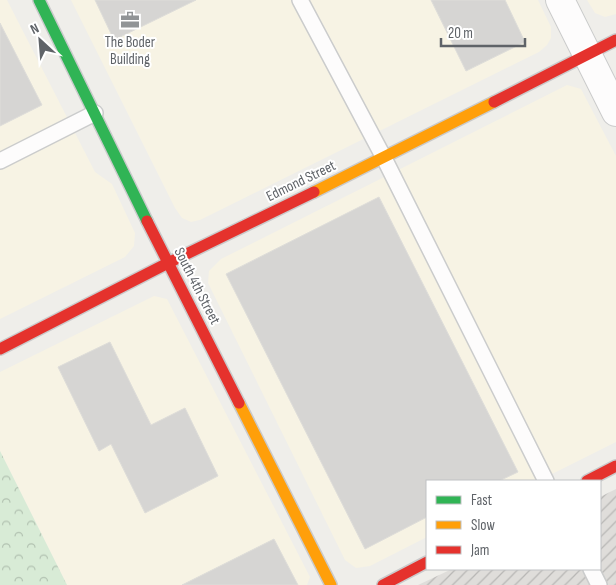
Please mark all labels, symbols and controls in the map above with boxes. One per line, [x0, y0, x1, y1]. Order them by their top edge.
office icon: The Boder Building [119, 9, 141, 31]
north arrow [15, 15, 65, 65]
scale bar [441, 15, 525, 47]
text: N [27, 19, 42, 38]
text: 20 m [448, 24, 473, 43]
place label: The Boder Building [105, 33, 156, 69]
street label: Edmond Street [263, 156, 339, 206]
street label: South 4th Street [170, 244, 225, 328]
legend [426, 480, 601, 570]
text: Fast [471, 491, 493, 510]
text: Slow [471, 516, 495, 535]
text: Jam [470, 541, 489, 560]

